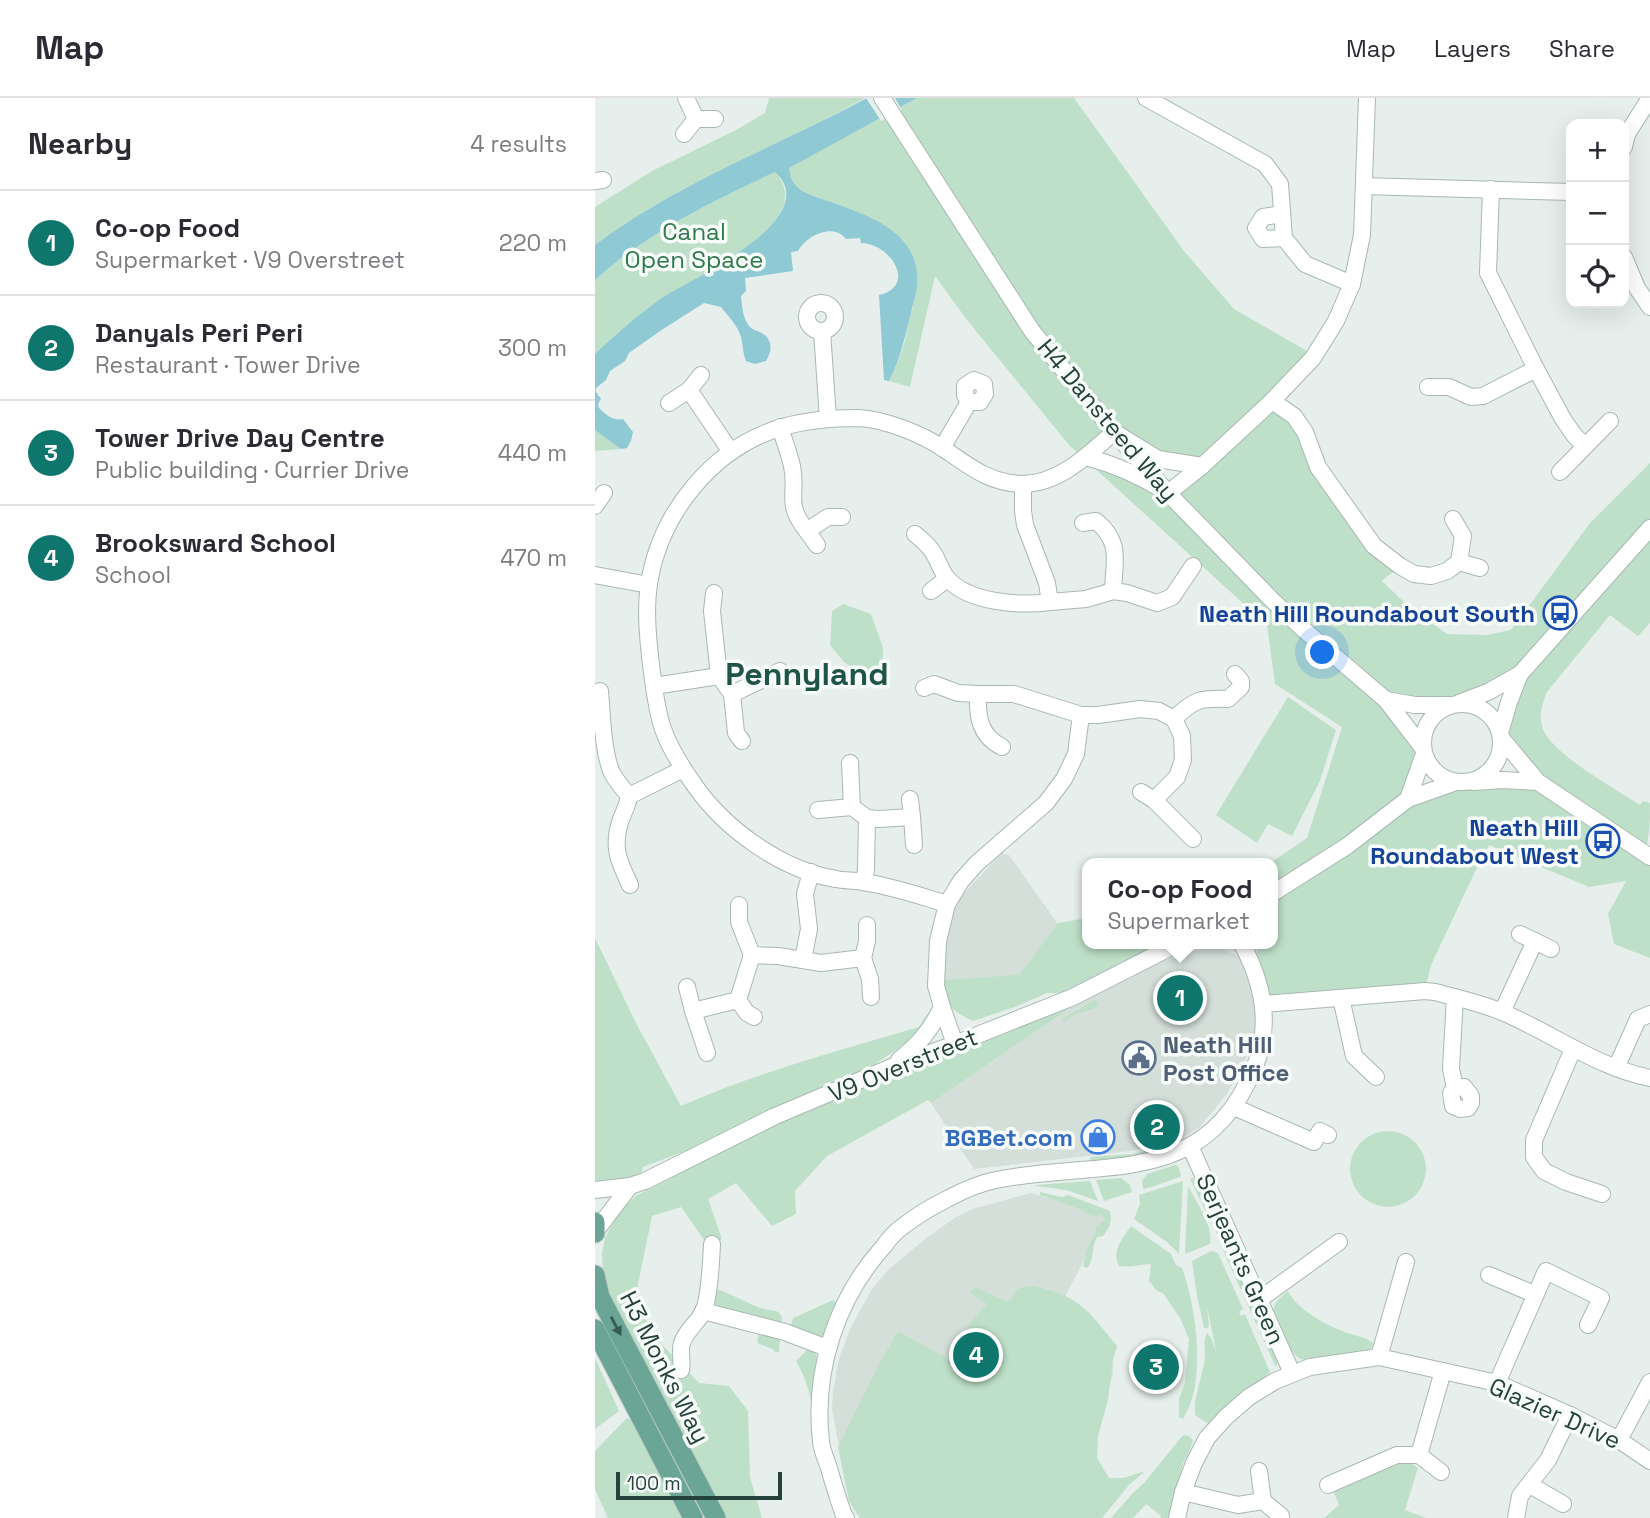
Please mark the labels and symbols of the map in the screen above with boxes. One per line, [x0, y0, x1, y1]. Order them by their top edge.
park label: Canal Open Space [625, 216, 763, 275]
street label: H4 Dansteed Way [1031, 332, 1185, 508]
bus stop icon: Neath Hill Roundabout South [1541, 594, 1579, 632]
place label: Neath Hill Roundabout South [1199, 598, 1535, 629]
your location [1305, 635, 1339, 669]
district label: Pennyland [725, 654, 889, 694]
place label: Neath Hill Roundabout West [1370, 812, 1579, 871]
bus stop icon: Neath Hill Roundabout West [1584, 822, 1622, 860]
pin: 1 [1157, 972, 1203, 1024]
street label: V9 Overstreet [824, 1021, 982, 1109]
place label: Neath Hill Post Office [1163, 1029, 1289, 1088]
public building icon: Neath Hill Post Office [1120, 1039, 1158, 1077]
pin: 2 [1134, 1101, 1180, 1153]
shop icon: BGBet.com [1079, 1118, 1117, 1156]
place label: BGBet.com [945, 1122, 1073, 1153]
street label: Serjeants Green [1189, 1169, 1293, 1349]
street label: H3 Monks Way [613, 1286, 717, 1448]
one-way arrow [610, 1316, 621, 1336]
pin: 4 [953, 1329, 999, 1381]
pin: 3 [1133, 1341, 1179, 1393]
street label: Glazier Drive [1484, 1370, 1626, 1456]
scale bar [616, 1469, 782, 1501]

